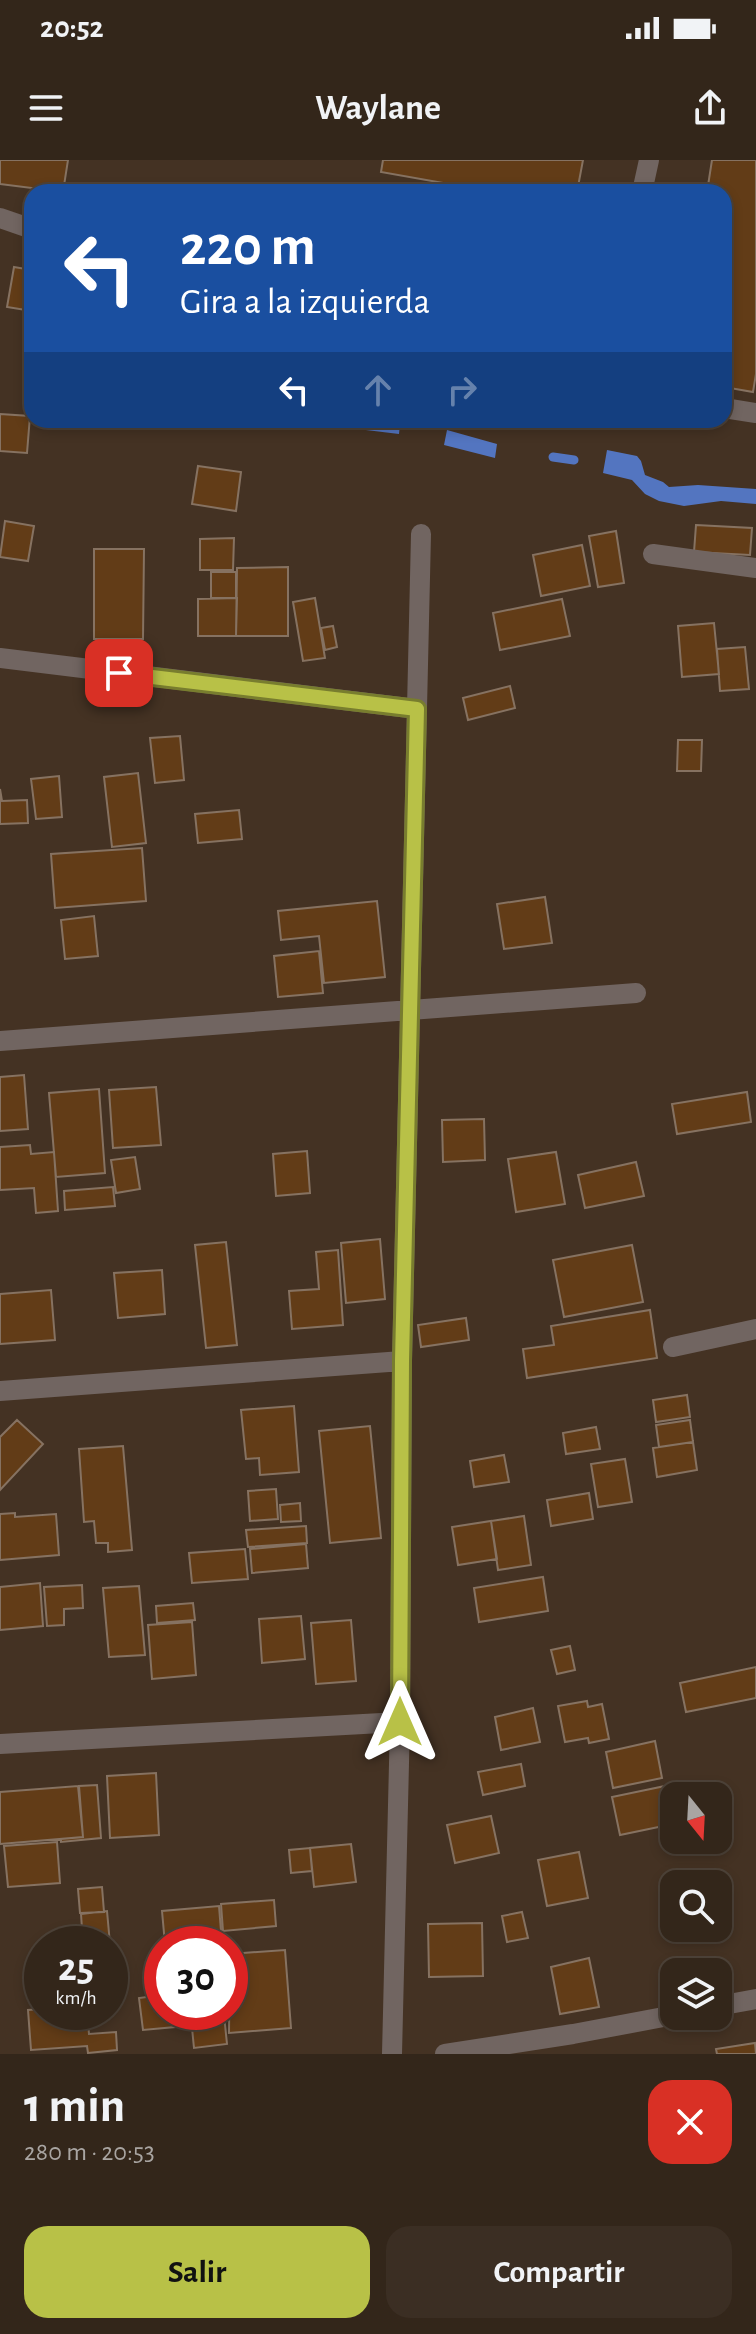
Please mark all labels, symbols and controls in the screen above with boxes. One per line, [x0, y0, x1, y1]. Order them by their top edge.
text: 20:52 [40, 13, 104, 43]
icon: menu [24, 86, 68, 130]
icon: share [688, 86, 732, 130]
text: Waylane [315, 90, 441, 126]
icon: left [48, 216, 152, 320]
text: 220 m [180, 219, 316, 275]
text: Gira a la izquierda [180, 284, 430, 320]
icon: left [272, 368, 316, 412]
icon: ahead [356, 368, 400, 412]
icon: right [440, 368, 484, 412]
pin [85, 639, 153, 707]
icon: arrive [97, 651, 141, 695]
position arrow [358, 1680, 442, 1764]
north arrow [660, 1782, 732, 1854]
map controls [660, 1782, 732, 2030]
button: search [660, 1870, 732, 1942]
speed limit sign: 30 [144, 1926, 248, 2030]
text: 25 [58, 1948, 94, 1988]
button: layers [660, 1958, 732, 2030]
text: km/h [55, 1988, 97, 2008]
button: close [648, 2080, 732, 2164]
text: 1 min [24, 2083, 125, 2131]
text: 280 m · 20:53 [24, 2139, 155, 2165]
button: Salir [24, 2226, 370, 2318]
button: Compartir [386, 2226, 732, 2318]

